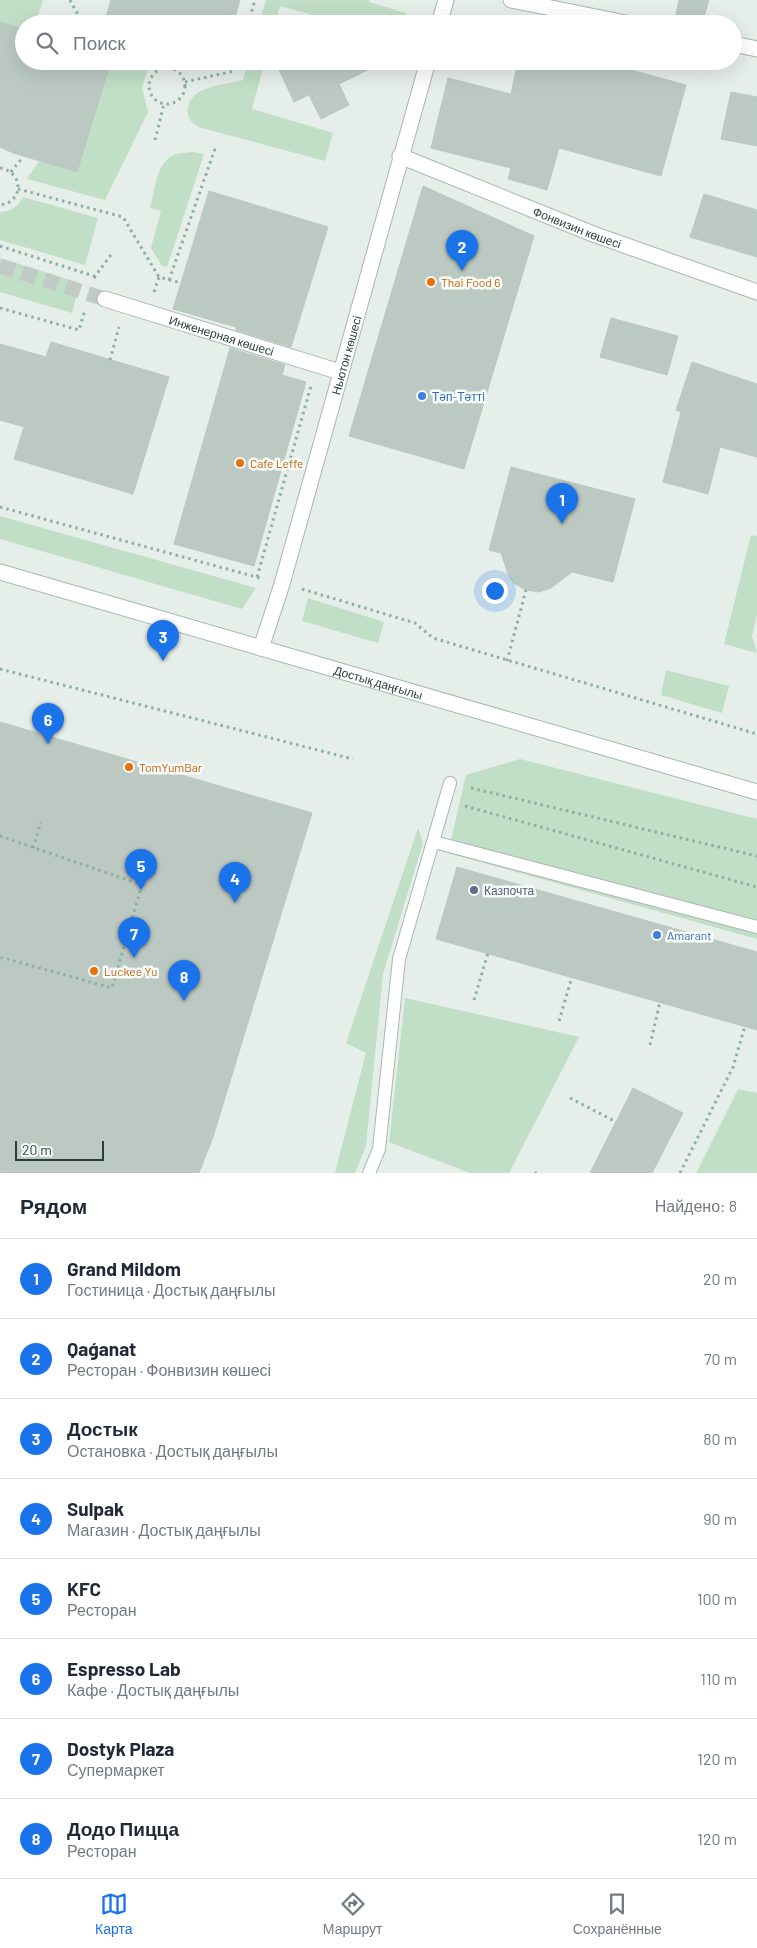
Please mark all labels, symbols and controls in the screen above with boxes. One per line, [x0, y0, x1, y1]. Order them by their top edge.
search box [15, 15, 742, 70]
icon: search [33, 29, 61, 57]
text: Поиск [73, 31, 126, 54]
street label: Фонвизин көшесі [531, 204, 623, 251]
pin: 2 [446, 230, 478, 271]
place label: Thai Food 6 [441, 275, 500, 289]
marker: Thai Food 6 [425, 276, 437, 288]
street label: Инженерная көшесі [167, 312, 276, 358]
street label: Ньютон көшесі [328, 314, 364, 396]
place label: Тәп-Тәтті [432, 389, 485, 403]
marker: Тәп-Тәтті [416, 390, 428, 402]
place label: Cafe Leffe [250, 456, 303, 470]
marker: Cafe Leffe [234, 457, 246, 469]
pin: 1 [546, 483, 578, 524]
your location [482, 578, 508, 604]
pin: 3 [147, 620, 179, 661]
street label: Достық даңғылы [332, 662, 424, 701]
pin: 6 [32, 703, 64, 744]
place label: TomYumBar [139, 760, 203, 774]
marker: TomYumBar [123, 761, 135, 773]
pin: 5 [125, 849, 157, 890]
pin: 4 [219, 862, 251, 903]
place label: Казпочта [484, 883, 535, 897]
marker: Казпочта [468, 884, 480, 896]
pin: 7 [118, 917, 150, 958]
place label: Amarant [667, 928, 712, 942]
marker: Amarant [651, 929, 663, 941]
pin: 8 [168, 960, 200, 1001]
place label: Luckee Yu [104, 964, 157, 978]
marker: Luckee Yu [88, 965, 100, 977]
scale bar [15, 1138, 104, 1161]
text: 20 m [22, 1141, 52, 1158]
text: Рядом [20, 1193, 87, 1218]
text: Найдено: 8 [655, 1196, 737, 1215]
text: Grand Mildom [67, 1257, 181, 1280]
text: 1 [33, 1269, 39, 1288]
text: 20 m [703, 1269, 737, 1288]
text: Гостиница · Достық даңғылы [67, 1280, 276, 1299]
text: Qaģanat [67, 1337, 136, 1360]
text: 2 [32, 1349, 40, 1368]
text: 70 m [704, 1349, 737, 1368]
text: Ресторан · Фонвизин көшесі [67, 1360, 271, 1379]
text: Достык [67, 1417, 138, 1440]
text: 3 [32, 1429, 40, 1448]
text: 80 m [703, 1429, 737, 1448]
text: Остановка · Достық даңғылы [67, 1441, 278, 1460]
text: Sulpak [67, 1497, 124, 1520]
text: 4 [31, 1509, 41, 1528]
text: 90 m [703, 1509, 737, 1528]
text: Магазин · Достық даңғылы [67, 1520, 261, 1539]
text: KFC [67, 1577, 101, 1600]
text: 5 [32, 1589, 40, 1608]
text: 100 m [697, 1589, 737, 1608]
text: Ресторан [67, 1600, 137, 1619]
text: Espresso Lab [67, 1657, 181, 1680]
text: 6 [32, 1669, 40, 1688]
text: 110 m [700, 1669, 737, 1688]
text: Кафе · Достық даңғылы [67, 1680, 239, 1699]
text: Dostyk Plaza [67, 1737, 174, 1760]
text: 7 [32, 1749, 40, 1768]
text: 120 m [697, 1749, 737, 1768]
text: Супермаркет [67, 1760, 165, 1779]
text: Додо Пицца [67, 1817, 179, 1840]
text: 8 [32, 1829, 40, 1848]
text: 120 m [697, 1829, 737, 1848]
text: Ресторан [67, 1841, 137, 1860]
tab: Карта [95, 1890, 133, 1937]
tab: Маршрут [323, 1890, 382, 1937]
tab: Сохранённые [573, 1890, 662, 1937]

